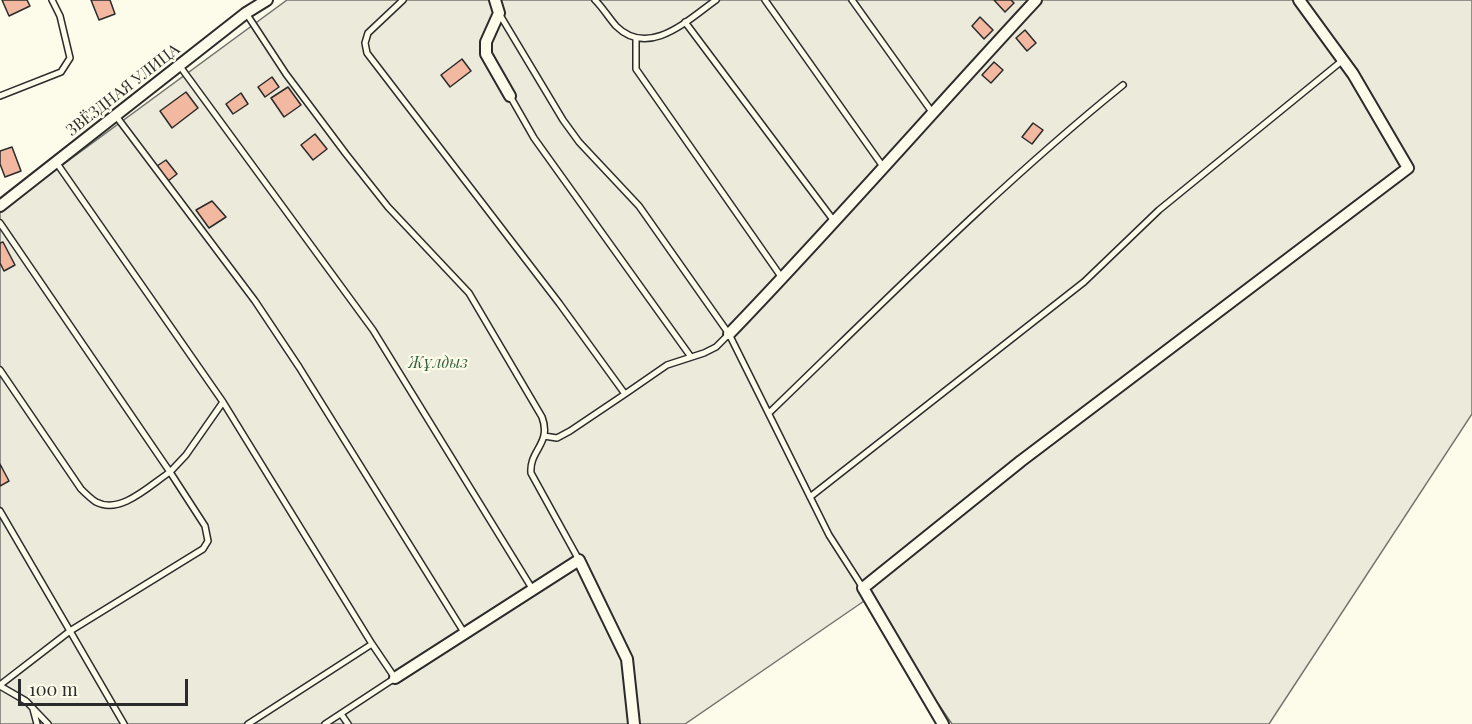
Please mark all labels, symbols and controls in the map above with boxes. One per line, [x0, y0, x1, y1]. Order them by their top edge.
street label: ЗВЁЗДНАЯ УЛИЦА [63, 40, 183, 140]
park label: Жұлдыз [408, 353, 468, 373]
scale bar [21, 667, 190, 705]
text: 100 m [29, 677, 78, 701]

